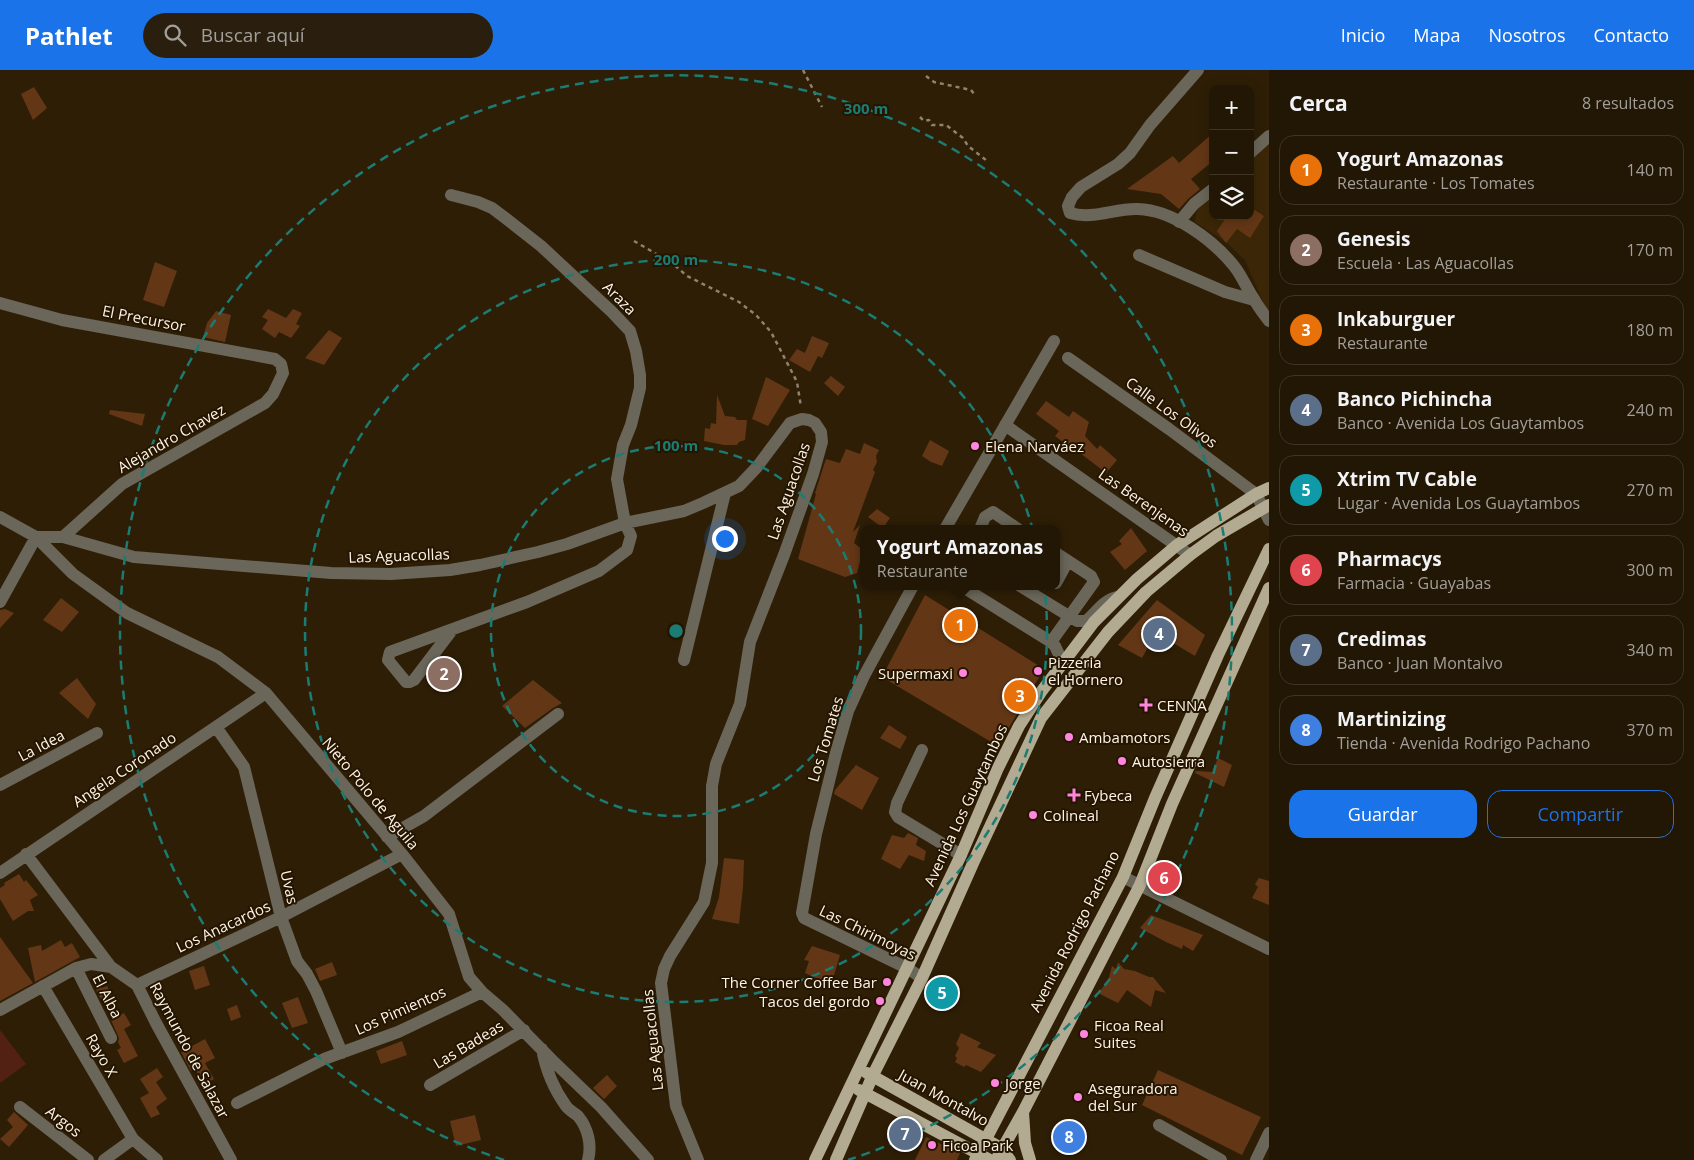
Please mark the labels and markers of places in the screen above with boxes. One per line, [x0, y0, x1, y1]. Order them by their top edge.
place label: Elena Narváez [985, 436, 1084, 456]
marker: Elena Narváez [969, 440, 981, 452]
pin: 1 [944, 606, 976, 644]
pin: 4 [1143, 615, 1175, 653]
centre of rings [667, 622, 685, 640]
place label: Pizzeria el Hornero [1048, 652, 1123, 689]
pin: 2 [428, 655, 460, 693]
place label: Supermaxi [878, 663, 953, 683]
marker: Pizzeria el Hornero [1032, 665, 1044, 677]
marker: Supermaxi [957, 667, 969, 679]
pin: 3 [1004, 677, 1036, 715]
place label: CENNA [1157, 695, 1207, 715]
marker: CENNA [1139, 698, 1153, 712]
place label: Ambamotors [1079, 727, 1170, 747]
marker: Ambamotors [1063, 731, 1075, 743]
place label: Autosierra [1132, 751, 1205, 771]
marker: Autosierra [1116, 755, 1128, 767]
place label: Fybeca [1084, 785, 1132, 805]
marker: Fybeca [1068, 789, 1080, 801]
place label: Colineal [1043, 805, 1099, 825]
marker: Colineal [1027, 809, 1039, 821]
pin: 6 [1148, 859, 1180, 897]
place label: The Corner Coffee Bar [722, 972, 877, 992]
pin: 5 [926, 974, 958, 1012]
marker: The Corner Coffee Bar [881, 976, 893, 988]
place label: Tacos del gordo [759, 991, 870, 1011]
marker: Tacos del gordo [874, 995, 886, 1007]
place label: Ficoa Real Suites [1094, 1015, 1164, 1052]
marker: Ficoa Real Suites [1078, 1028, 1090, 1040]
place label: Jorge [1003, 1073, 1041, 1093]
marker: Jorge [989, 1077, 1001, 1089]
place label: Aseguradora del Sur [1088, 1078, 1178, 1115]
marker: Aseguradora del Sur [1072, 1091, 1084, 1103]
pin: 7 [889, 1115, 921, 1153]
pin: 8 [1053, 1118, 1085, 1156]
place label: Ficoa Park [942, 1135, 1013, 1155]
marker: Ficoa Park [926, 1139, 938, 1151]

